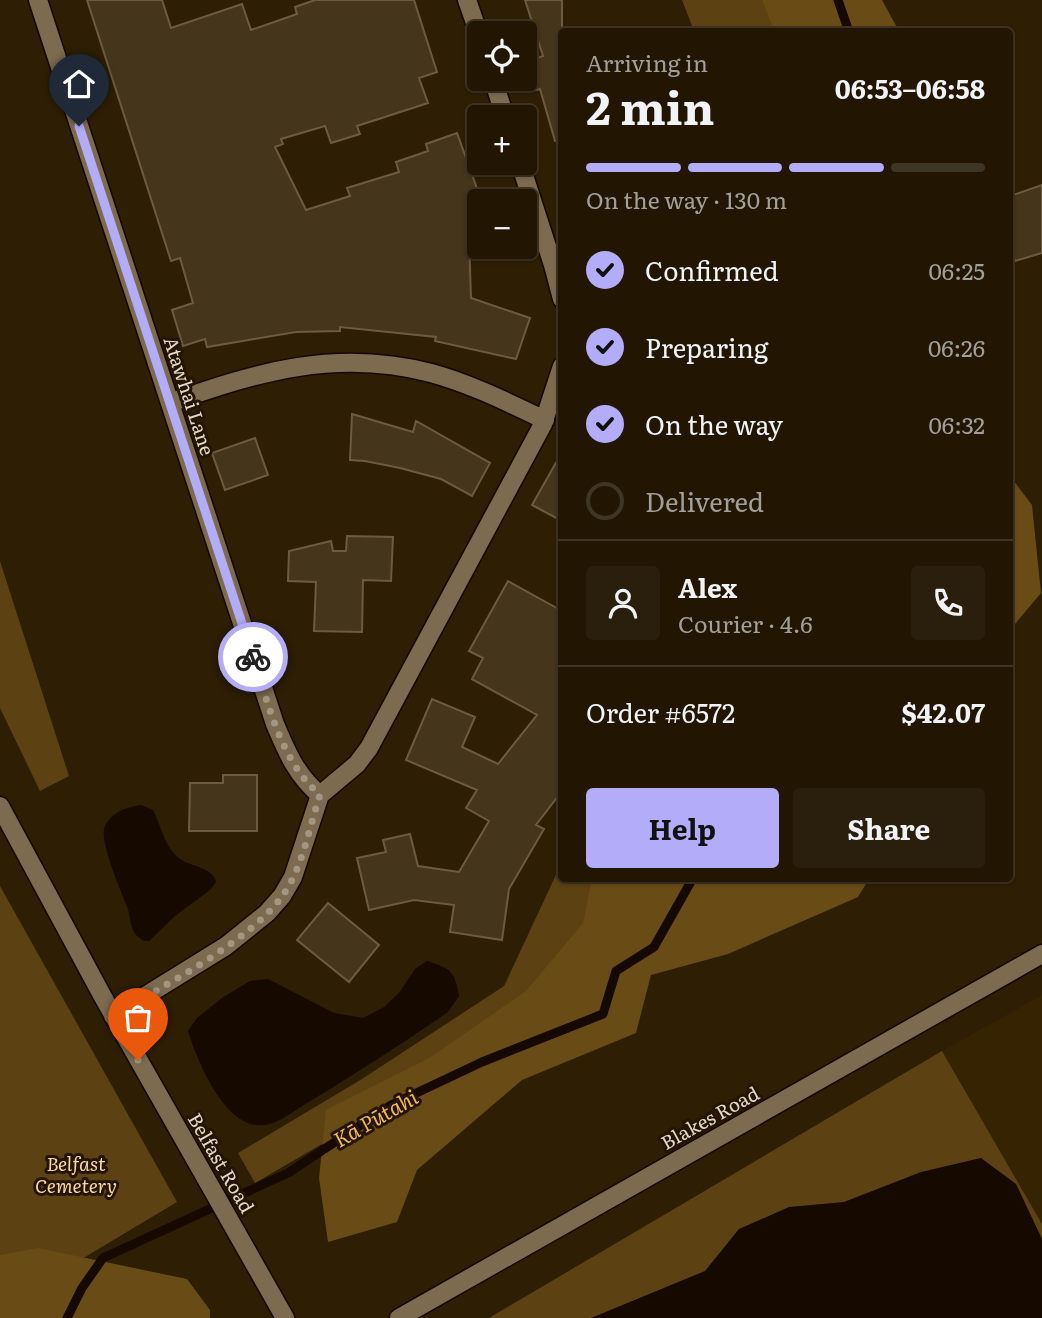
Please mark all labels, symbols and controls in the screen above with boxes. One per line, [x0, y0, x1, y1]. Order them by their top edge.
map controls [467, 21, 537, 259]
button: locate [467, 21, 537, 91]
text: Arriving in [586, 45, 708, 79]
pin [49, 54, 109, 126]
icon: home [60, 65, 98, 103]
text: 06:53–06:58 [835, 68, 985, 107]
text: 2 min [586, 71, 715, 139]
button: + [467, 105, 537, 175]
text: On the way · 130 m [586, 182, 787, 216]
button: − [467, 189, 537, 259]
text: Confirmed [645, 250, 779, 289]
icon: check [586, 251, 624, 289]
text: 06:25 [929, 253, 985, 287]
text: Preparing [645, 327, 768, 366]
icon: check [586, 328, 624, 366]
text: 06:26 [928, 330, 985, 364]
street label: Atawhai Lane [158, 333, 222, 459]
text: On the way [645, 404, 783, 443]
icon: check [586, 405, 624, 443]
text: 06:32 [928, 407, 985, 441]
text: Delivered [645, 481, 764, 520]
button: person [586, 566, 660, 640]
button: phone [911, 566, 985, 640]
text: Alex [678, 567, 737, 606]
text: Courier · 4.6 [678, 606, 813, 640]
courier [218, 622, 288, 692]
icon: bike [234, 638, 272, 676]
text: Order #6572 [586, 692, 735, 731]
text: $42.07 [901, 692, 985, 731]
button: Help [586, 788, 779, 868]
button: Share [793, 788, 985, 868]
pin [108, 988, 168, 1060]
icon: bag [119, 999, 157, 1037]
street label: Blakes Road [655, 1078, 764, 1156]
water label: Kā Pūtahi [327, 1080, 423, 1153]
street label: Belfast Road [182, 1107, 262, 1218]
park label: Belfast Cemetery [35, 1149, 117, 1199]

